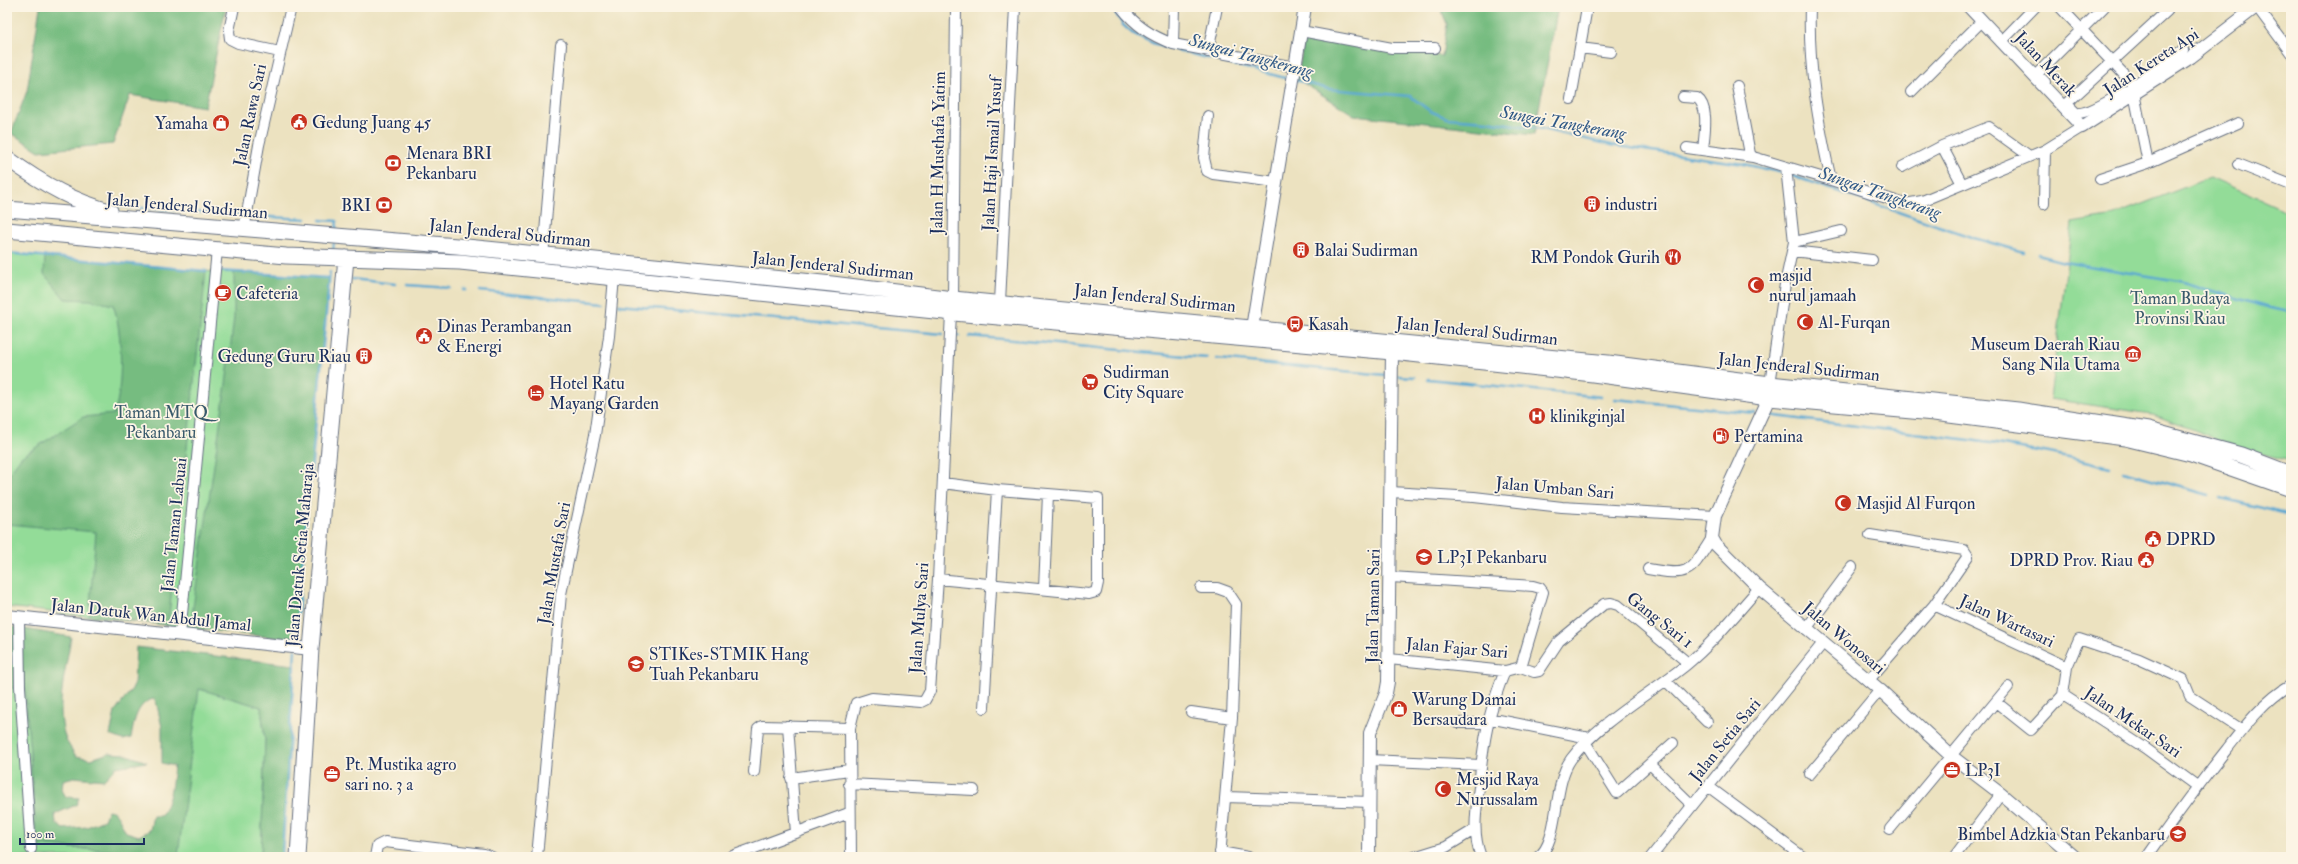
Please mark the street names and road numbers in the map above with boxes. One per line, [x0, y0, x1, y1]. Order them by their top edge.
street label: Jalan Kereta Api [2099, 23, 2203, 102]
street label: Jalan Merak [2009, 26, 2082, 102]
street label: Jalan Rawa Sari [229, 61, 272, 169]
street label: Jalan H Musthafa Yatim [926, 71, 951, 236]
street label: Jalan Haji Ismail Yusuf [977, 74, 1008, 233]
street label: Jalan Jenderal Sudirman [104, 188, 269, 225]
street label: Jalan Jenderal Sudirman [427, 214, 592, 253]
street label: Jalan Jenderal Sudirman [750, 247, 915, 286]
street label: Jalan Jenderal Sudirman [1072, 279, 1237, 318]
street label: Jalan Jenderal Sudirman [1394, 312, 1559, 351]
street label: Jalan Jenderal Sudirman [1716, 348, 1881, 387]
street label: Jalan Taman Labuai [156, 456, 193, 594]
street label: Jalan Datuk Setia Maharaja [281, 461, 320, 649]
street label: Jalan Umban Sari [1494, 472, 1616, 505]
street label: Jalan Mustafa Sari [533, 500, 576, 627]
street label: Jalan Taman Sari [1361, 548, 1386, 665]
street label: Jalan Mulya Sari [905, 561, 934, 676]
street label: Gang Sari 1 [1622, 587, 1698, 653]
street label: Jalan Wartasari [1955, 589, 2058, 653]
street label: Jalan Datuk Wan Abdul Jamal [49, 594, 253, 637]
street label: Jalan Wonosari [1797, 597, 1890, 680]
street label: Jalan Fajar Sari [1404, 633, 1509, 664]
street label: Jalan Mekar Sari [2079, 681, 2186, 763]
street label: Jalan Setia Sari [1684, 694, 1766, 788]

